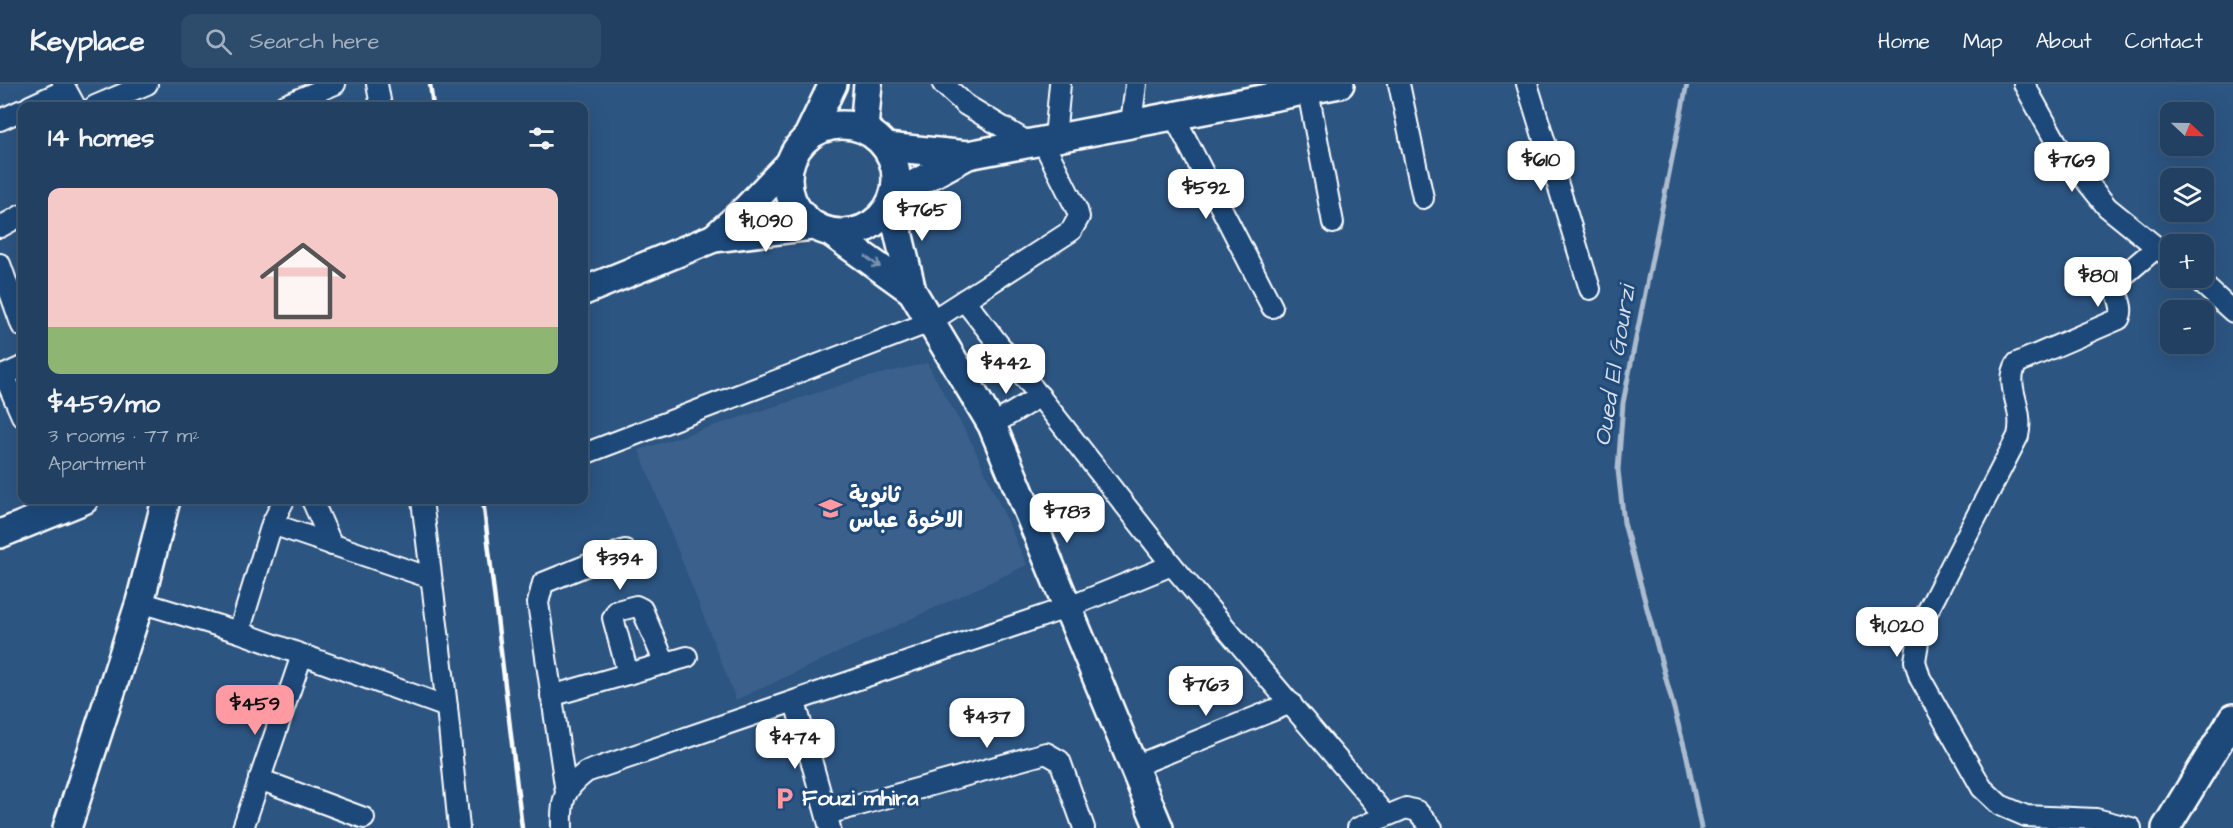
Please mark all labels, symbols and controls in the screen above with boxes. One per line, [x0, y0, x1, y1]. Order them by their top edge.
search box [181, 14, 601, 68]
text: Keyplace [30, 22, 145, 61]
icon: search [202, 25, 235, 58]
text: Search here [250, 26, 379, 57]
text: Home [1878, 27, 1930, 56]
text: Map [1963, 27, 2003, 56]
text: About [2036, 27, 2092, 56]
text: Contact [2125, 27, 2203, 56]
north arrow [2160, 102, 2214, 156]
map controls [2160, 102, 2214, 354]
text: 14 homes [48, 120, 154, 156]
icon: filters [525, 122, 558, 155]
pin: $610 [1505, 141, 1577, 192]
pin: $769 [2036, 142, 2108, 193]
text: $610 [1522, 146, 1560, 174]
text: $769 [2048, 147, 2096, 175]
button: layers [2160, 168, 2214, 222]
pin: $592 [1170, 169, 1242, 220]
text: $592 [1182, 174, 1230, 202]
pin: $765 [886, 191, 958, 242]
text: $765 [897, 196, 947, 224]
pin: $1,090 [717, 202, 815, 253]
text: $1,090 [739, 207, 793, 235]
icon: home [249, 227, 357, 335]
button: + [2160, 234, 2214, 288]
one-way arrow [865, 255, 881, 268]
pin: $801 [2062, 257, 2134, 308]
text: $801 [2078, 262, 2118, 290]
water label: Oued El Gourzi [1586, 280, 1645, 449]
button: − [2160, 300, 2214, 354]
pin: $442 [970, 344, 1042, 395]
text: $442 [981, 349, 1031, 377]
text: $459/mo [48, 386, 160, 422]
text: 3 rooms · 77 m² [48, 422, 200, 450]
text: Apartment [48, 450, 146, 478]
place label: ثانوية الاخوة عباس [849, 480, 963, 536]
pin: $783 [1031, 493, 1103, 544]
school or university icon: ثانوية الاخوة عباس [818, 495, 844, 521]
text: $783 [1044, 498, 1090, 526]
pin: $394 [584, 540, 656, 591]
text: $394 [597, 545, 643, 573]
pin: $1,020 [1848, 607, 1946, 658]
text: $1,020 [1870, 612, 1924, 640]
pin: $763 [1170, 666, 1242, 717]
text: $763 [1183, 671, 1229, 699]
pin: $459 [219, 685, 291, 736]
text: $459 [230, 690, 280, 718]
pin: $437 [951, 698, 1023, 749]
text: $437 [963, 703, 1011, 731]
pin: $474 [759, 719, 831, 770]
text: $474 [770, 724, 820, 752]
place label: Fouzi mhira [802, 783, 919, 814]
parking icon: Fouzi mhira [771, 785, 797, 811]

